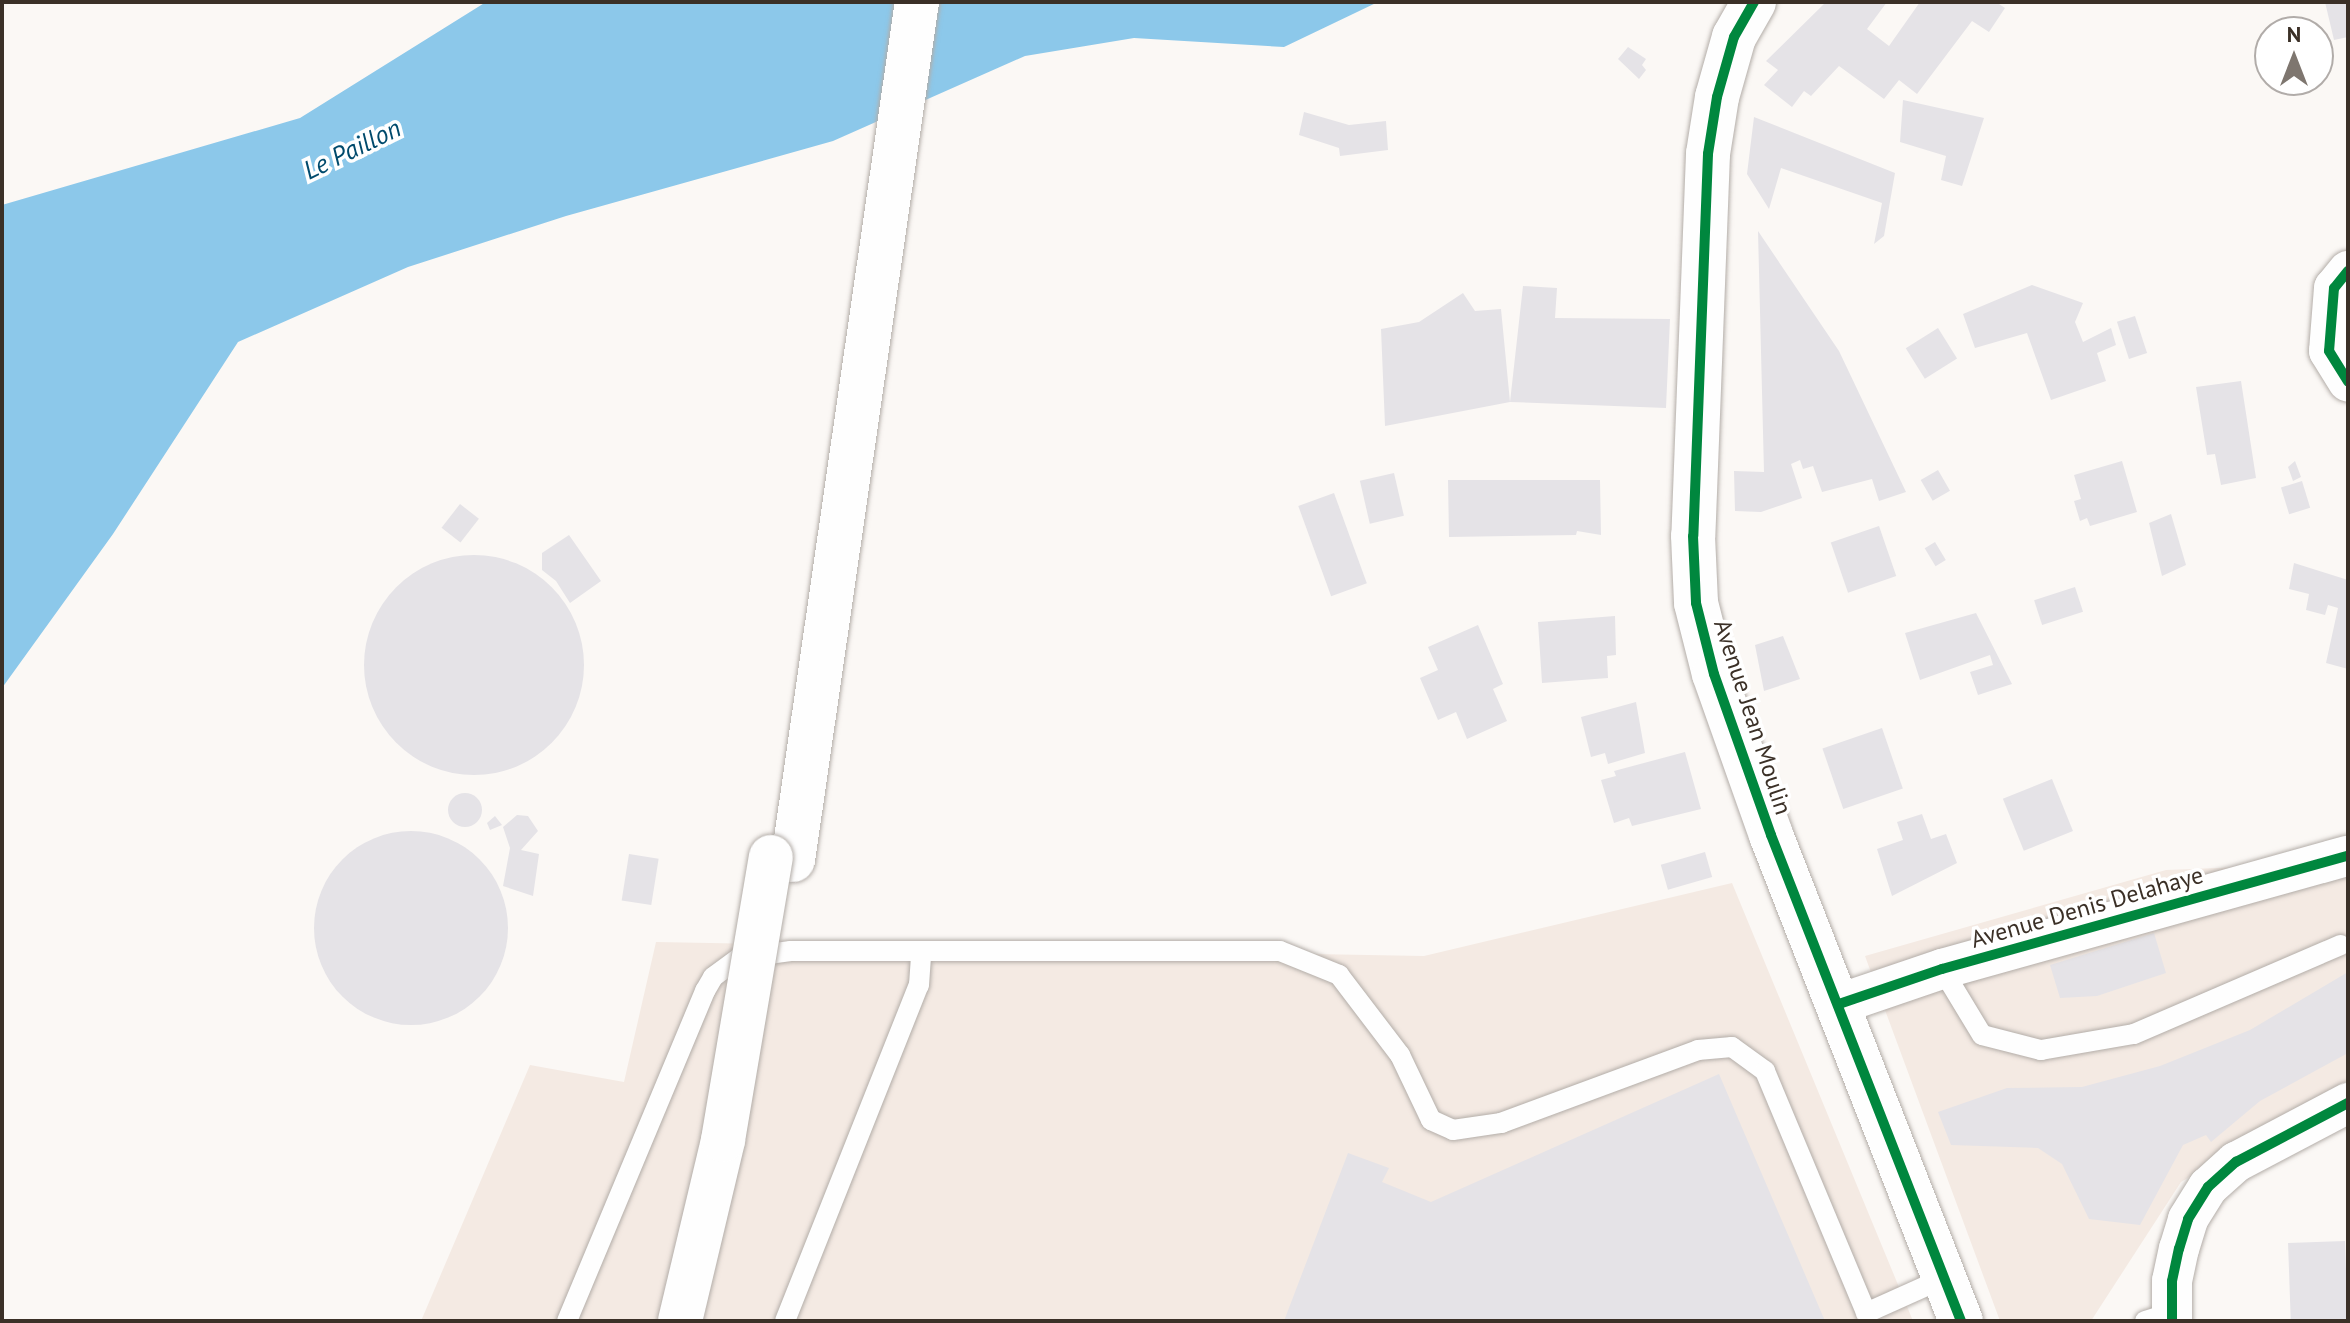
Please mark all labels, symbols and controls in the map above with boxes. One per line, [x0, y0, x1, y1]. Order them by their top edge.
north arrow [2254, 16, 2334, 96]
text: N [2287, 20, 2301, 48]
water label: Le Paillon [298, 112, 406, 186]
street label: Avenue Jean Moulin [1708, 616, 1798, 818]
street label: Avenue Denis Delahaye [1968, 860, 2206, 954]

